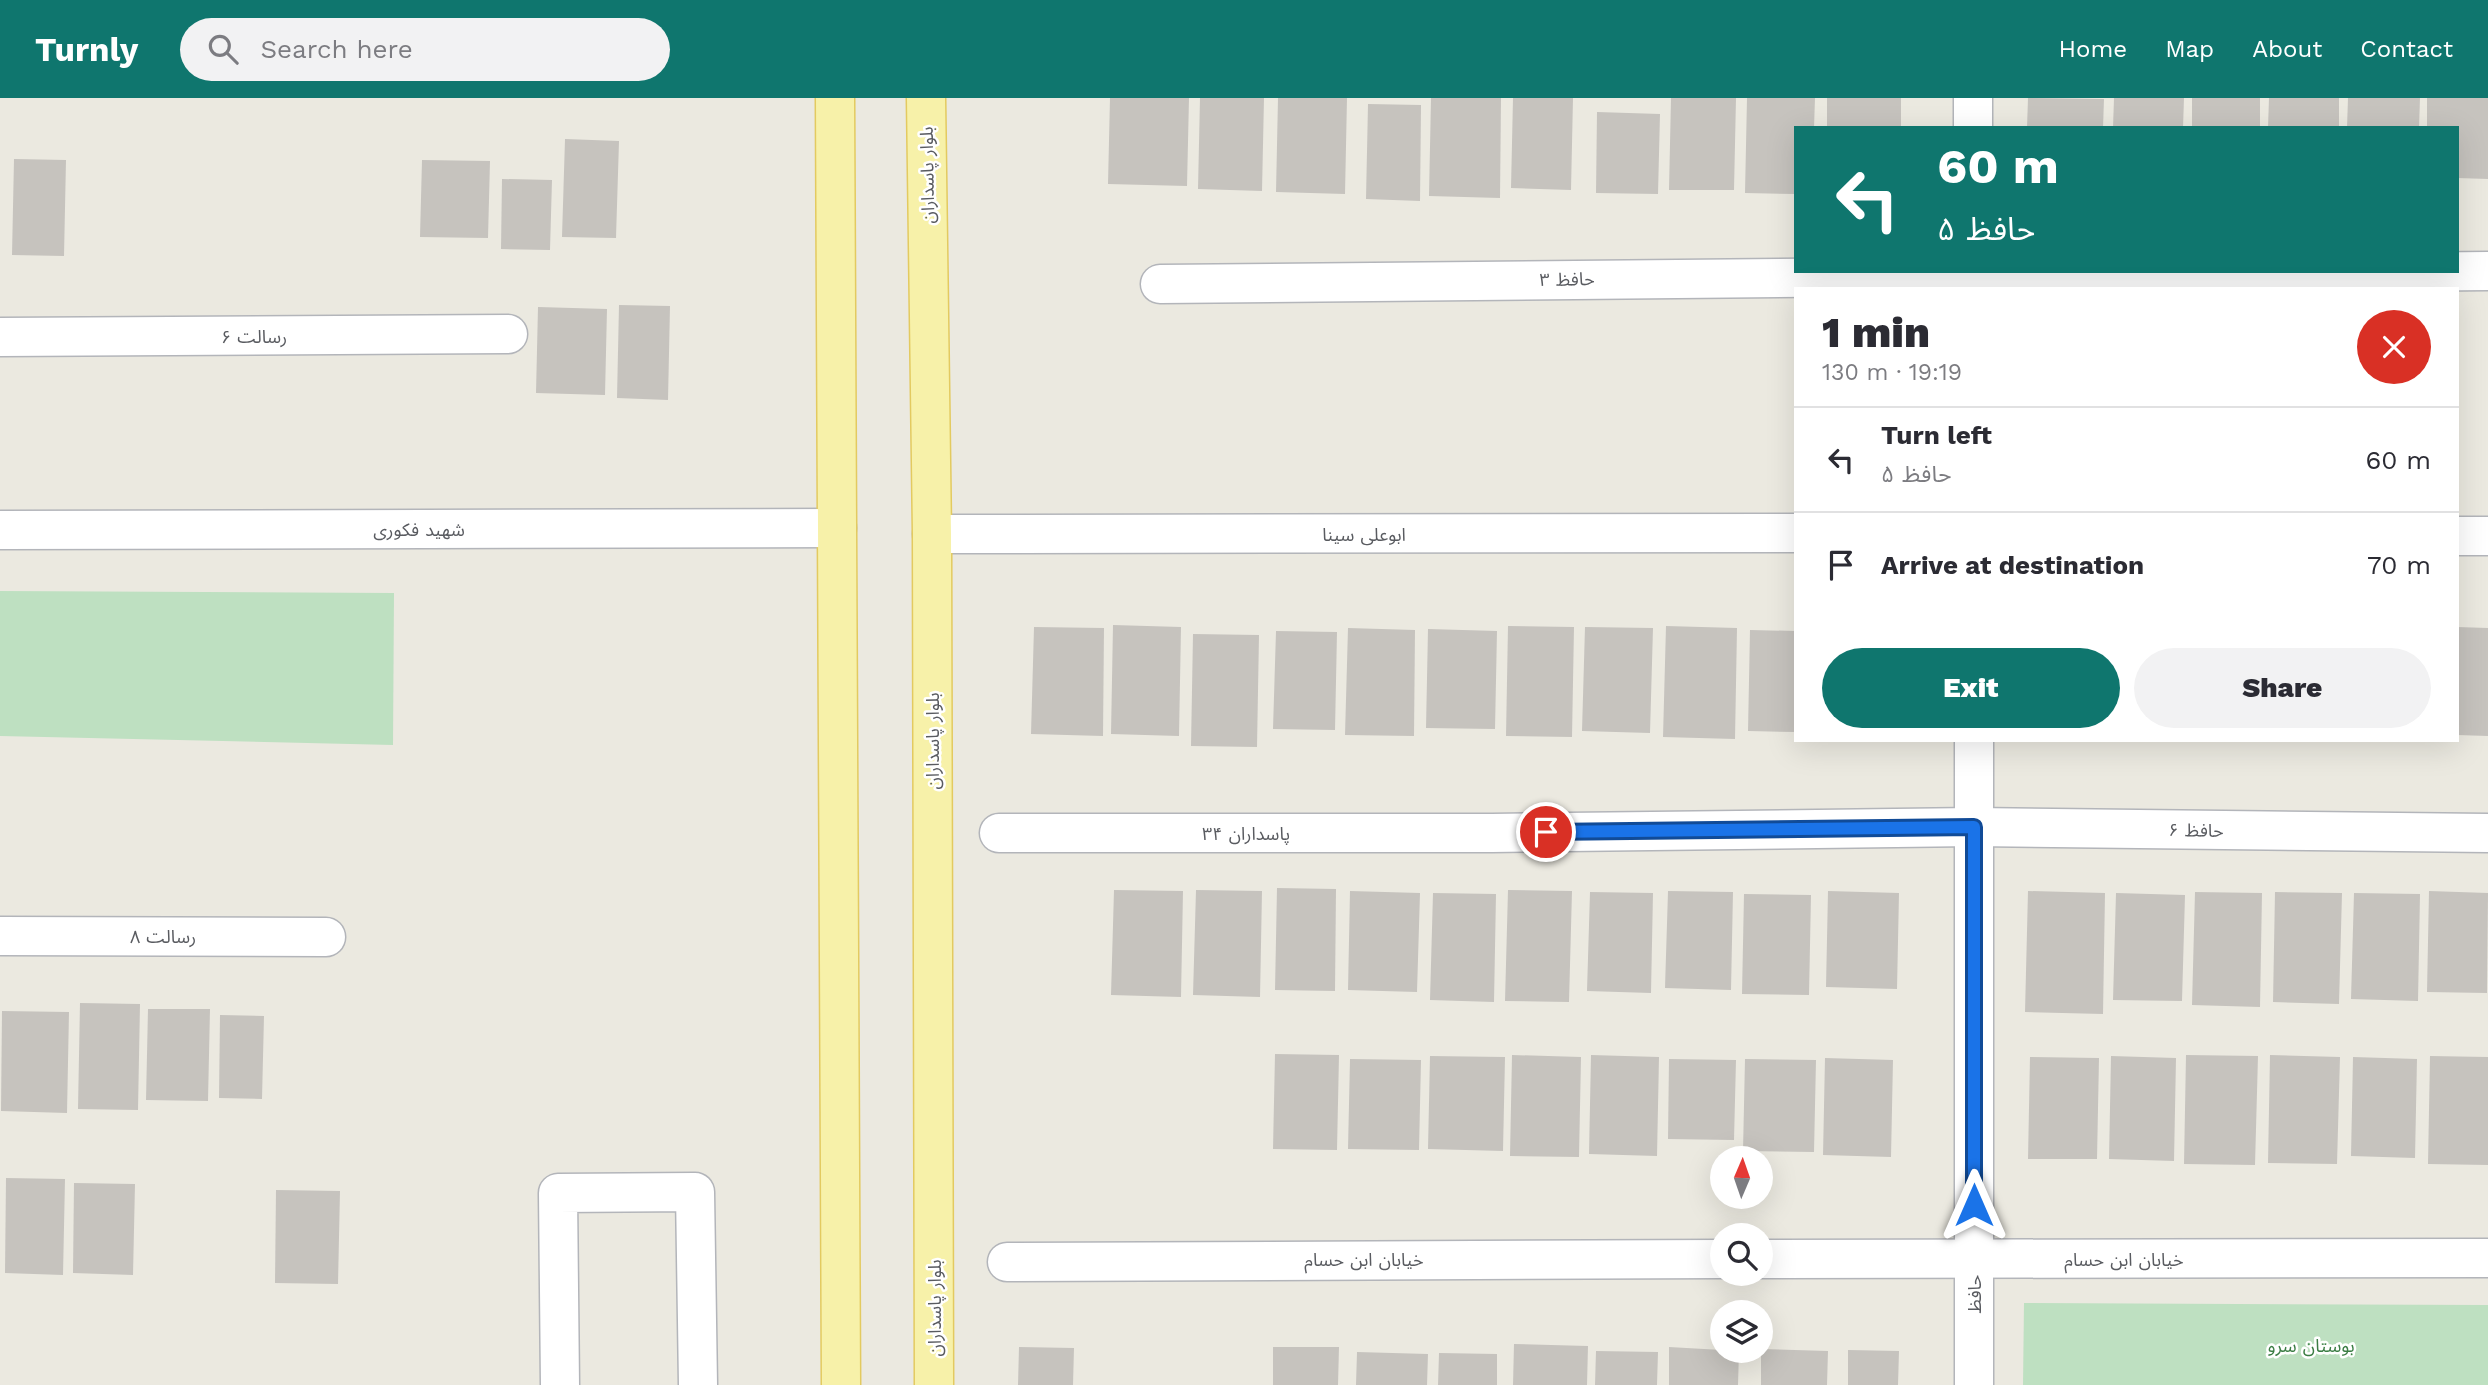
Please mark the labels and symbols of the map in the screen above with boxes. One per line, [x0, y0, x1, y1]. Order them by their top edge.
street label: بلوار پاسداران [916, 126, 939, 224]
street label: حافظ ۳ [1539, 268, 1595, 290]
street label: رسالت ۶ [221, 326, 287, 348]
street label: شهید فکوری [373, 519, 465, 541]
street label: ابوعلی سینا [1322, 524, 1406, 546]
street label: بلوار پاسداران [922, 692, 944, 790]
pin [1516, 802, 1576, 862]
street label: حافظ ۶ [2168, 819, 2224, 841]
street label: پاسداران ۳۴ [1202, 823, 1290, 845]
street label: رسالت ۸ [130, 926, 196, 948]
north arrow [1710, 1146, 1773, 1209]
position arrow [1937, 1168, 2011, 1242]
street label: خیابان ابن حسام [1304, 1249, 1424, 1274]
street label: خیابان ابن حسام [2064, 1249, 2184, 1274]
street label: بلوار پاسداران [924, 1259, 946, 1357]
street label: حافظ [1964, 1275, 1985, 1313]
park label: بوستان سرو [2267, 1335, 2355, 1357]

